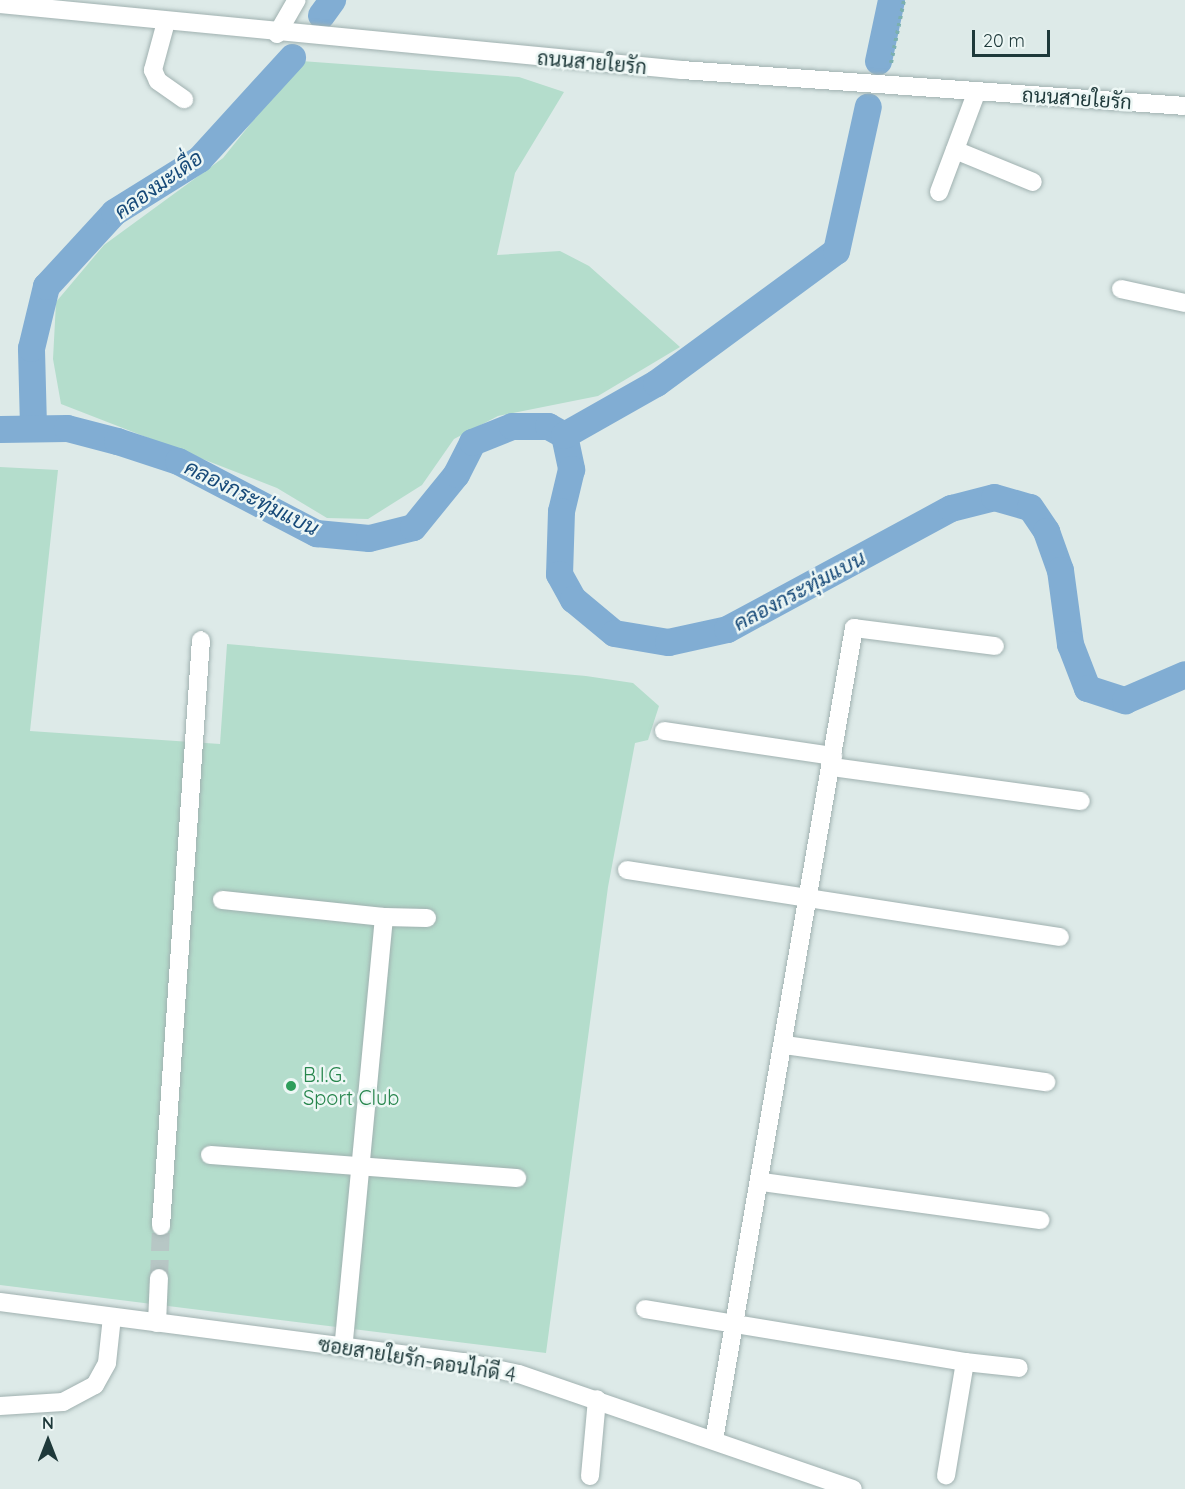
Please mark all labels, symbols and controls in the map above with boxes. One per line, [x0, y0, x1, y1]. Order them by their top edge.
scale bar [975, 18, 1053, 56]
text: 20 m [983, 29, 1025, 52]
street label: ถนนสายใยรัก [536, 45, 648, 79]
street label: ถนนสายใยรัก [1021, 82, 1133, 114]
water label: คลองมะเดื่อ [109, 144, 207, 224]
water label: คลองกระทุ่มแบน [181, 454, 323, 540]
water label: คลองกระทุ่มแบน [729, 545, 869, 635]
place label: B.I.G. Sport Club [303, 1062, 399, 1109]
marker: B.I.G. Sport Club [284, 1079, 298, 1093]
street label: ซอยสายใยรัก-ดอนไก่ดี 4 [316, 1332, 518, 1386]
north arrow [18, 1411, 78, 1471]
text: N [42, 1413, 54, 1433]

